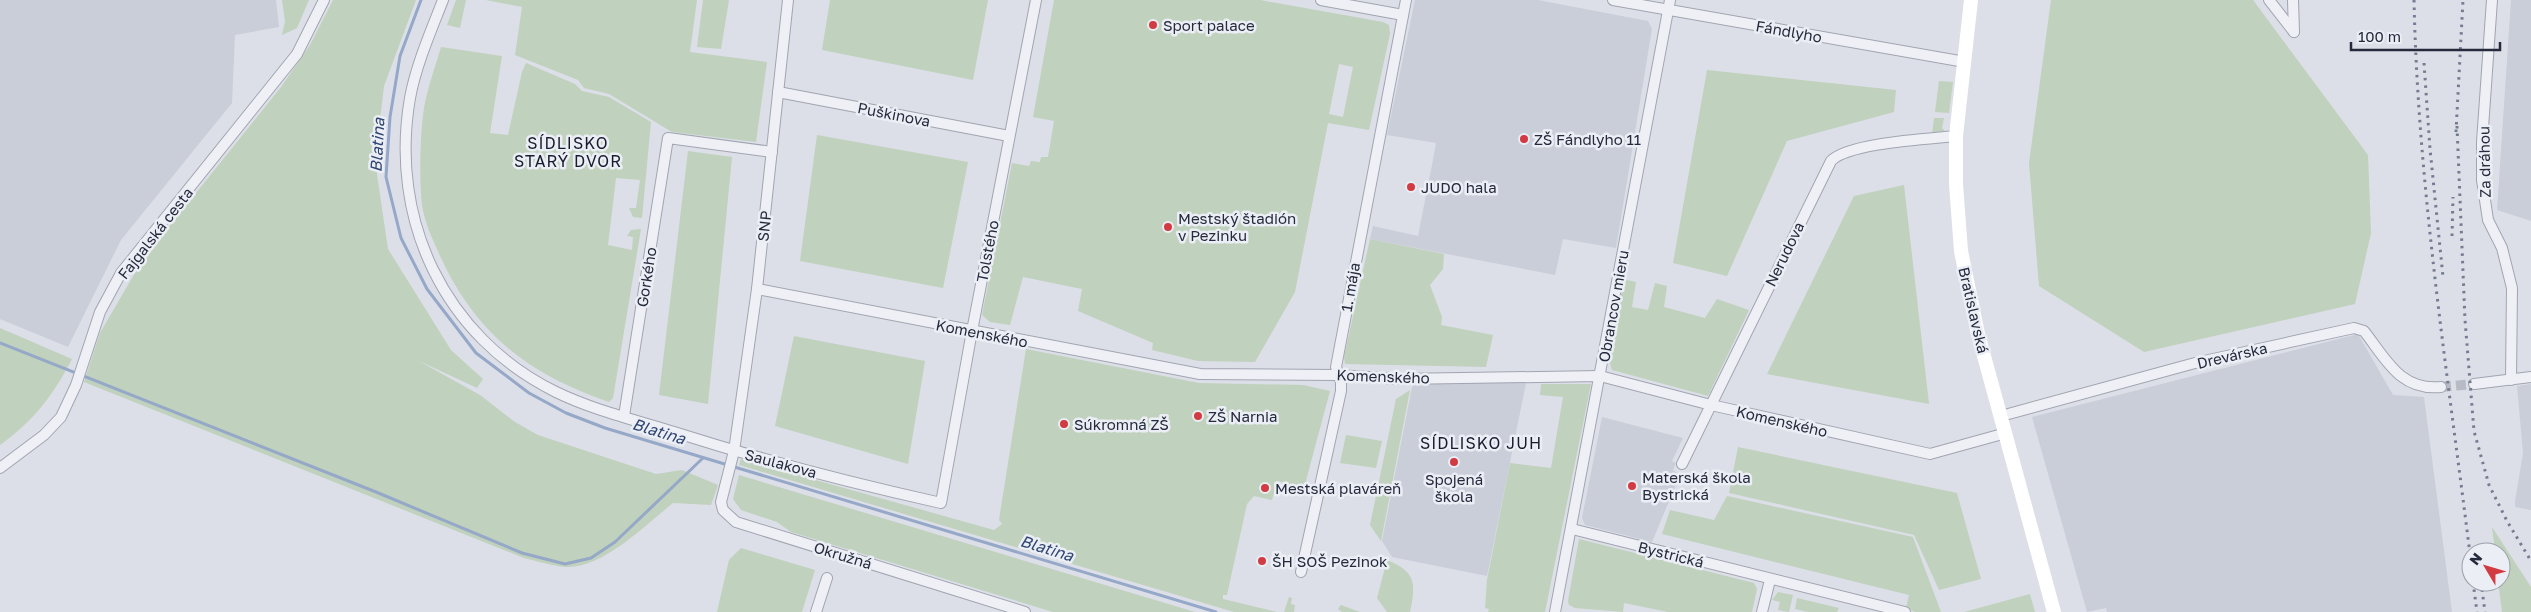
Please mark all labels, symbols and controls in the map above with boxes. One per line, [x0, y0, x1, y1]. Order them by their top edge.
place label: Sport palace [1163, 16, 1255, 34]
street label: Fándlyho [1755, 16, 1823, 46]
marker: Sport palace [1147, 19, 1159, 31]
scale bar [2351, 20, 2500, 52]
text: 100 m [2358, 27, 2401, 45]
street label: Puškinova [856, 98, 932, 130]
water label: Blatina [366, 116, 388, 173]
street label: Za dráhou [2474, 126, 2494, 198]
place label: ZŠ Fándlyho 11 [1534, 130, 1641, 148]
district label: SÍDLISKO STARÝ DVOR [514, 133, 622, 171]
marker: ZŠ Fándlyho 11 [1518, 133, 1530, 145]
place label: JUDO hala [1421, 178, 1497, 196]
marker: JUDO hala [1405, 181, 1417, 193]
street label: Fajgalská cesta [114, 184, 196, 282]
place label: Mestský štadión v Pezinku [1178, 209, 1296, 244]
street label: SNP [753, 210, 775, 242]
street label: Tolstého [972, 219, 1002, 283]
street label: Nerudova [1761, 219, 1807, 289]
marker: Mestský štadión v Pezinku [1162, 221, 1174, 233]
street label: Gorkého [632, 246, 660, 308]
street label: Obrancov mieru [1594, 248, 1632, 364]
street label: 1. mája [1337, 261, 1363, 313]
street label: Bratislavská [1955, 265, 1993, 355]
street label: Komenského [934, 315, 1030, 351]
street label: Drevárska [2195, 338, 2269, 372]
street label: Komenského [1336, 365, 1430, 387]
street label: Komenského [1735, 402, 1829, 440]
place label: ZŠ Narnia [1208, 407, 1278, 425]
marker: ZŠ Narnia [1192, 410, 1204, 422]
water label: Blatina [630, 413, 689, 449]
place label: Súkromná ZŠ [1074, 415, 1169, 433]
marker: Súkromná ZŠ [1058, 418, 1070, 430]
district label: SÍDLISKO JUH [1420, 433, 1542, 453]
street label: Saulakova [743, 445, 819, 481]
marker: Spojená škola [1448, 456, 1460, 468]
place label: Materská škola Bystrická [1642, 468, 1751, 503]
place label: Spojená škola [1425, 470, 1483, 505]
place label: Mestská plaváreň [1275, 479, 1401, 497]
marker: Materská škola Bystrická [1626, 480, 1638, 492]
marker: Mestská plaváreň [1259, 482, 1271, 494]
water label: Blatina [1018, 530, 1077, 566]
street label: Bystrická [1636, 537, 1706, 571]
street label: Okružná [812, 538, 874, 572]
north arrow [2461, 542, 2511, 592]
text: N [2465, 549, 2485, 568]
place label: ŠH SOŠ Pezinok [1272, 552, 1388, 570]
marker: ŠH SOŠ Pezinok [1256, 555, 1268, 567]

